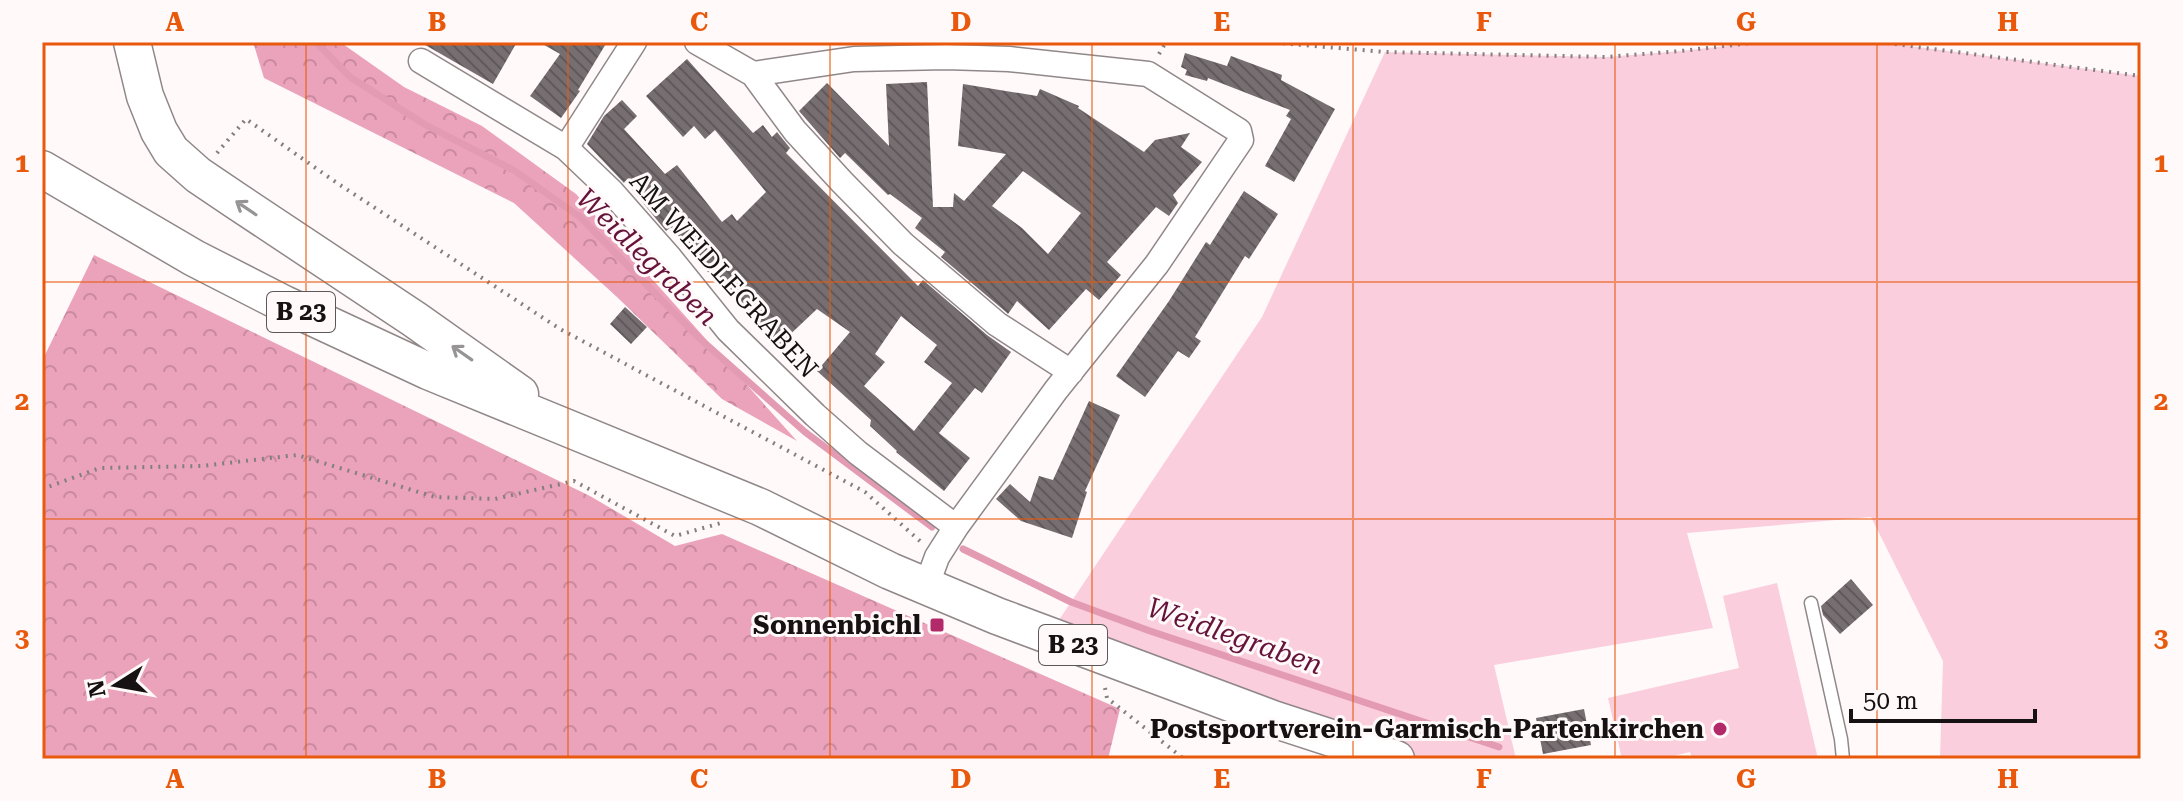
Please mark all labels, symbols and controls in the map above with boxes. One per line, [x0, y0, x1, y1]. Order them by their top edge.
text: A [166, 7, 185, 37]
text: B [428, 7, 446, 37]
text: C [690, 7, 708, 37]
text: D [951, 7, 971, 37]
text: E [1214, 7, 1230, 37]
text: F [1476, 7, 1492, 37]
text: G [1736, 7, 1756, 37]
text: H [1997, 7, 2019, 37]
text: 1 [15, 148, 29, 178]
text: 1 [2154, 148, 2168, 178]
street label: AM WEIDLEGRABEN [624, 166, 824, 384]
water label: Weidlegraben [570, 182, 724, 332]
one-way arrow [236, 200, 258, 216]
road number: B 23 [267, 292, 335, 332]
one-way arrow [452, 345, 474, 361]
text: 2 [15, 386, 29, 416]
text: 2 [2154, 386, 2168, 416]
water label: Weidlegraben [1143, 591, 1327, 681]
place label: Sonnenbichl [753, 610, 921, 640]
marker: Sonnenbichl [928, 616, 946, 634]
text: 3 [15, 623, 29, 653]
text: 3 [2154, 623, 2168, 653]
road number: B 23 [1039, 625, 1107, 665]
north arrow [76, 645, 156, 725]
scale bar [1851, 673, 2035, 723]
text: N [83, 678, 111, 699]
text: 50 m [1863, 687, 1918, 715]
place label: Postsportverein-Garmisch-Partenkirchen [1150, 714, 1704, 744]
marker: Postsportverein-Garmisch-Partenkirchen [1711, 720, 1729, 738]
text: A [166, 764, 185, 794]
text: B [428, 764, 446, 794]
text: C [690, 764, 708, 794]
text: D [951, 764, 971, 794]
text: E [1214, 764, 1230, 794]
text: F [1476, 764, 1492, 794]
text: G [1736, 764, 1756, 794]
text: H [1997, 764, 2019, 794]

